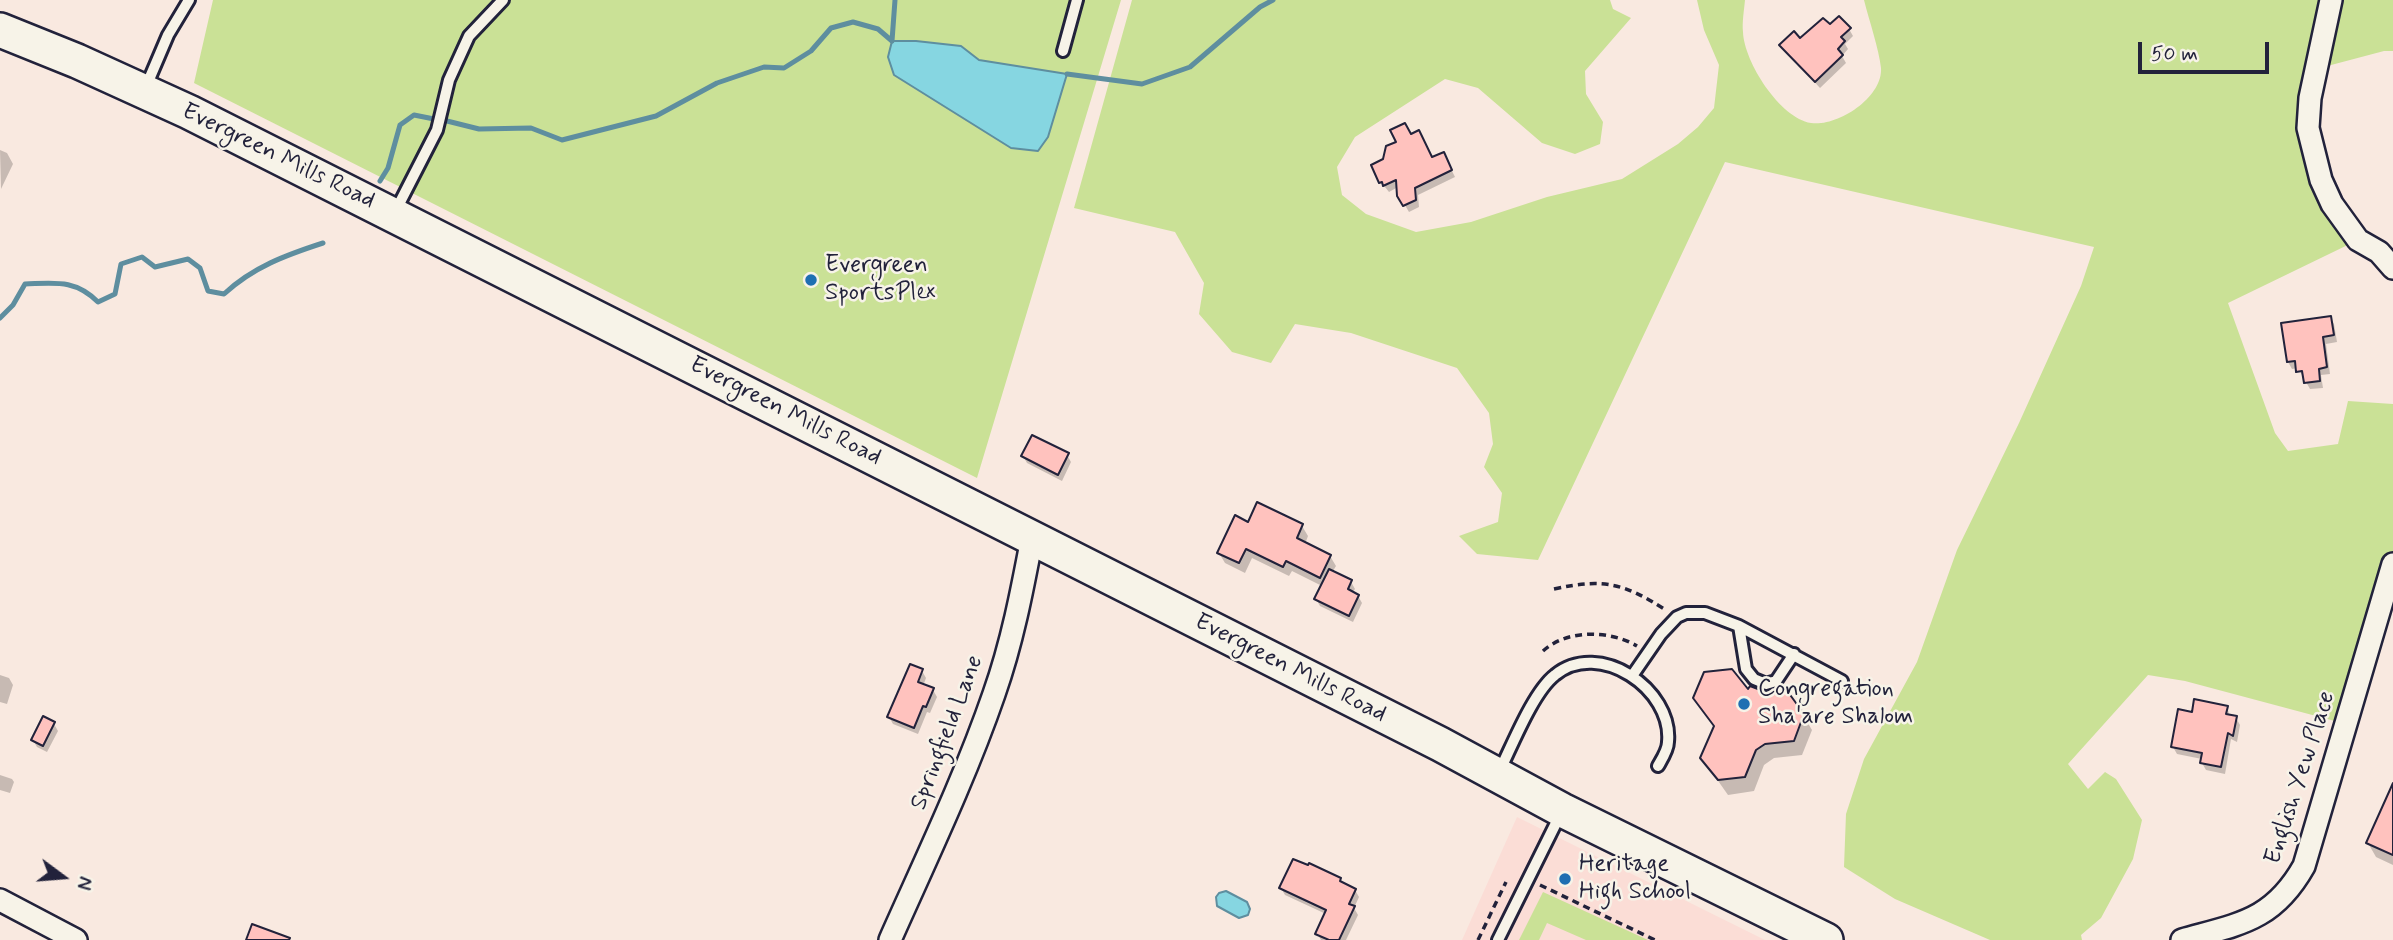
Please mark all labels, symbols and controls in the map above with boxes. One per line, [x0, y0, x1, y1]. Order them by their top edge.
scale bar [2141, 28, 2272, 72]
text: 50 m [2151, 40, 2198, 68]
street label: Evergreen Mills Road [177, 98, 379, 216]
place label: Evergreen SportsPlex [825, 252, 936, 308]
marker: Evergreen SportsPlex [803, 272, 819, 288]
street label: Evergreen Mills Road [684, 351, 886, 473]
street label: Evergreen Mills Road [1189, 608, 1391, 730]
street label: Springfield Lane [905, 652, 991, 814]
place label: Congregation Sha'are Shalom [1758, 676, 1913, 732]
street label: English Yew Place [2259, 688, 2343, 868]
marker: Congregation Sha'are Shalom [1736, 696, 1752, 712]
north arrow [28, 842, 98, 912]
place label: Heritage High School [1579, 851, 1691, 907]
marker: Heritage High School [1557, 871, 1573, 887]
text: N [70, 873, 97, 892]

